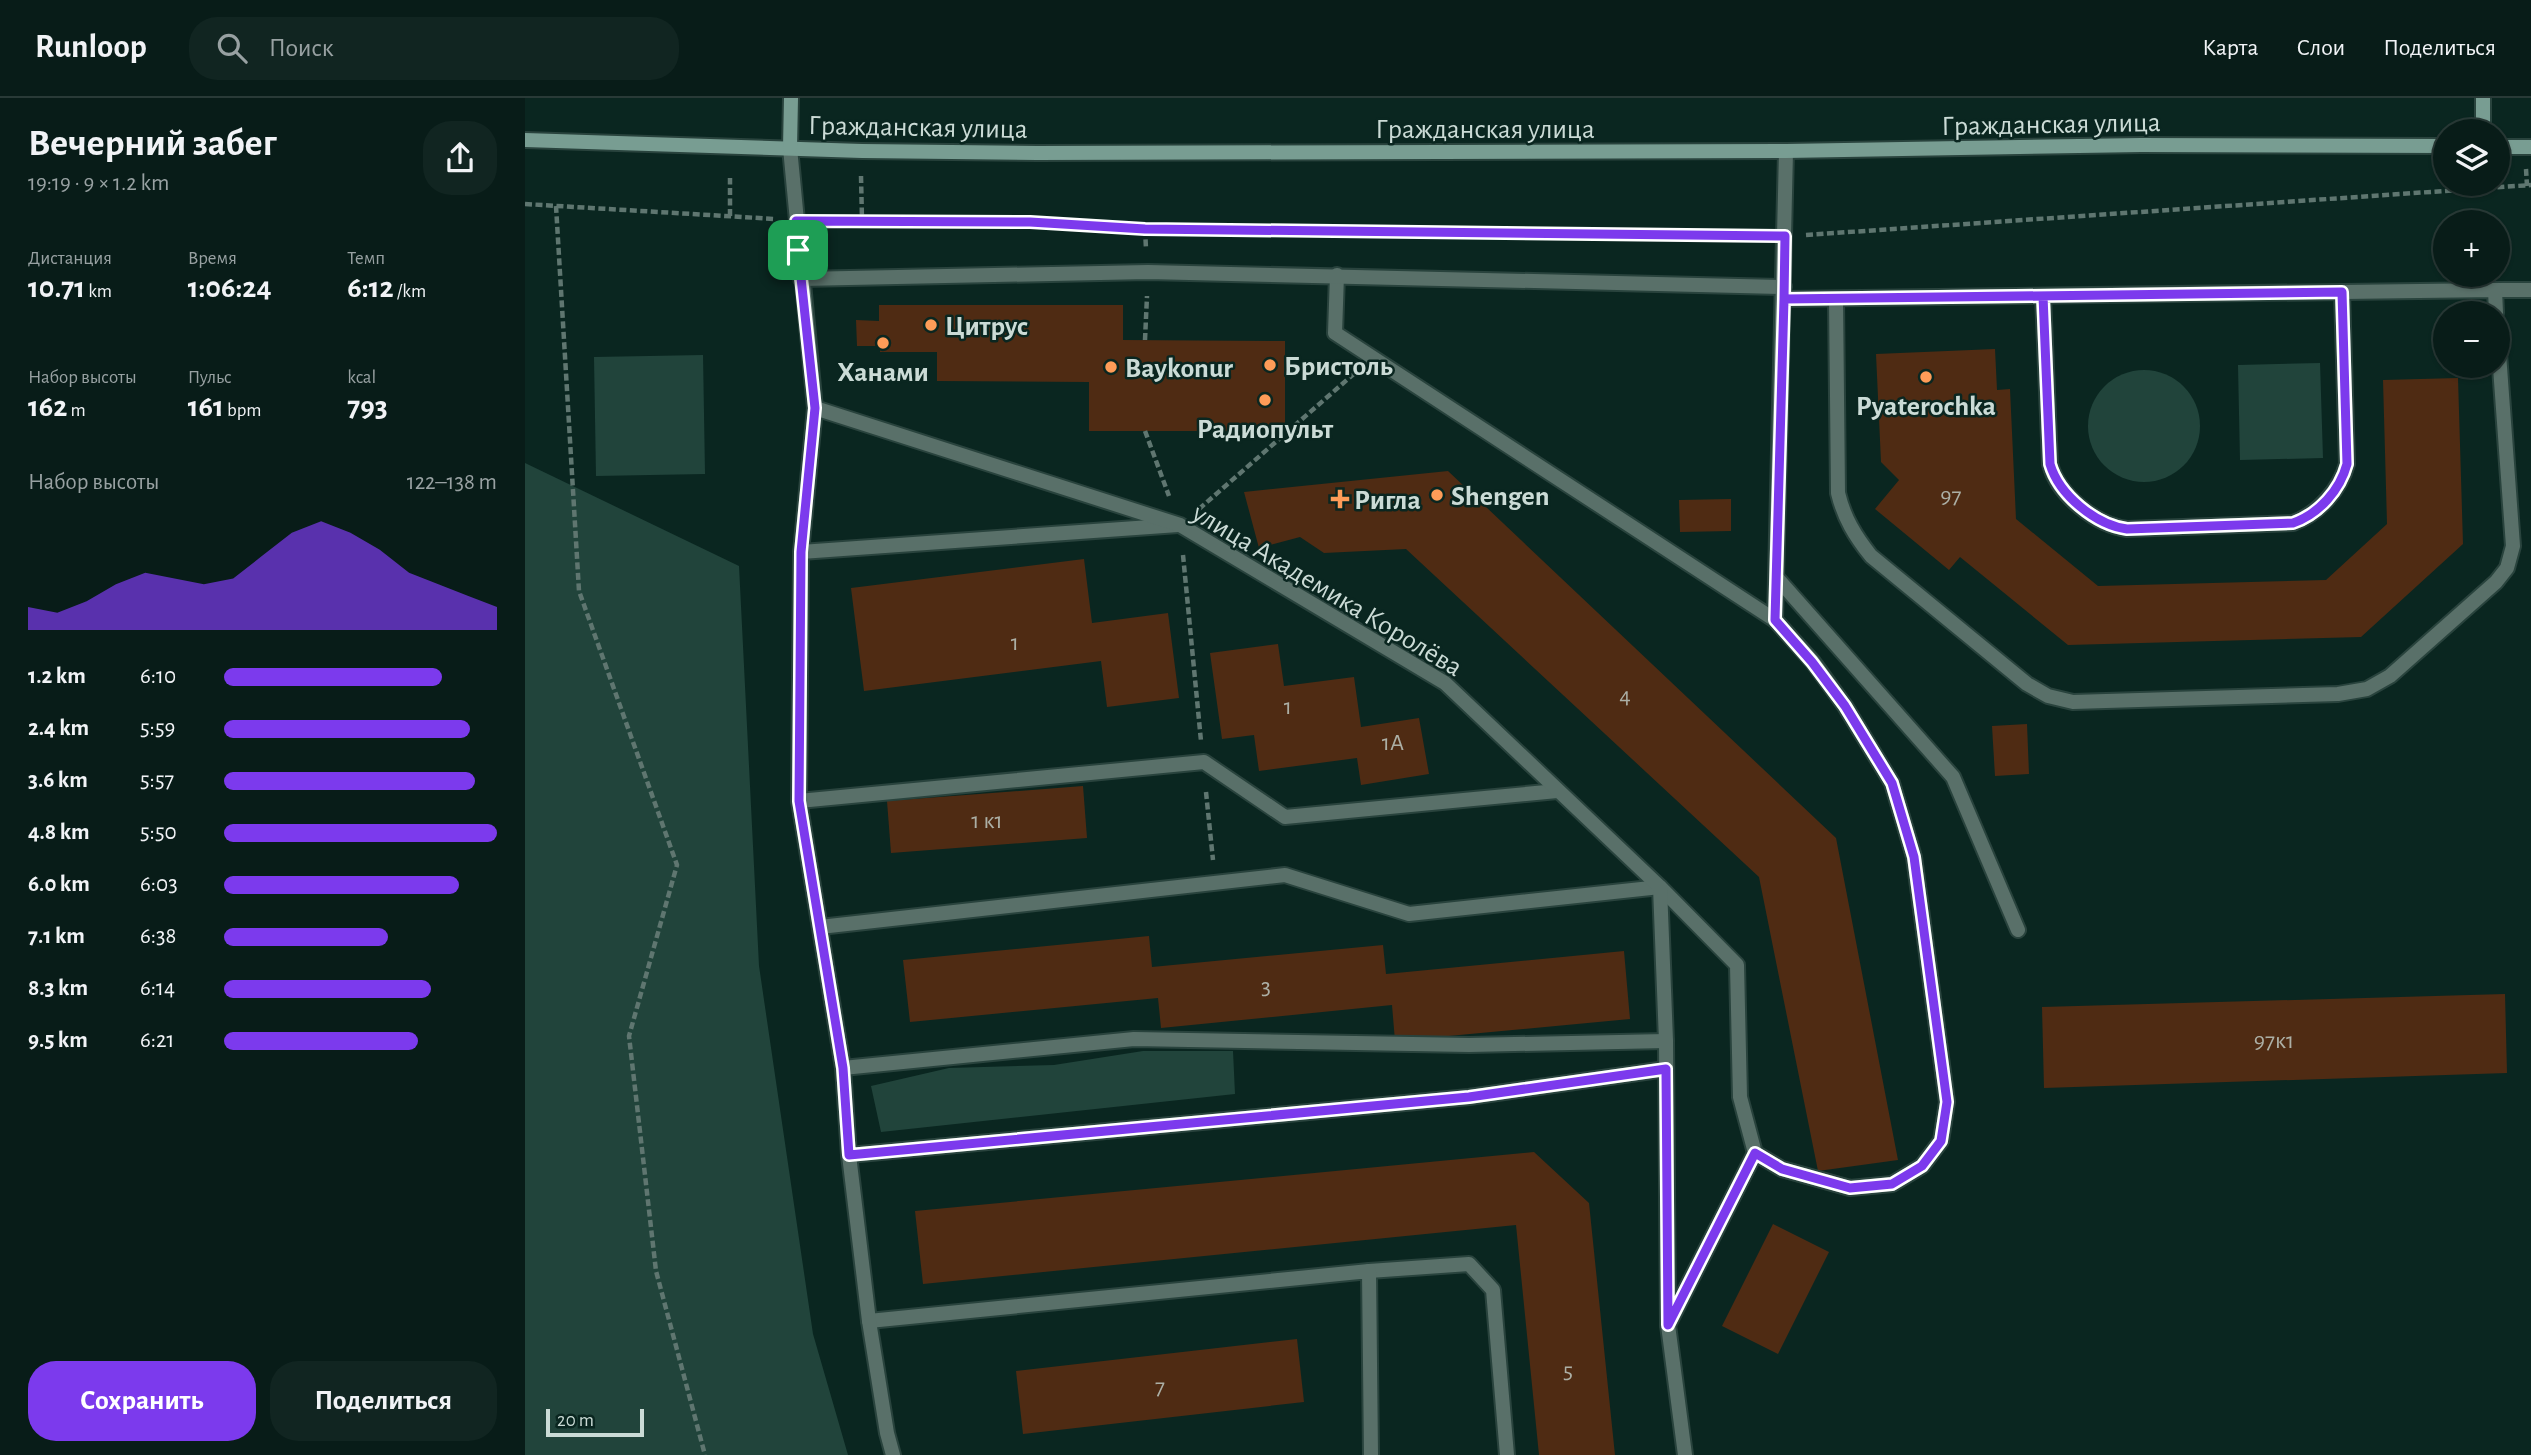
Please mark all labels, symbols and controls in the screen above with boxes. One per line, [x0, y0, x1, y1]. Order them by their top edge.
search box [189, 17, 679, 80]
icon: search [213, 29, 251, 67]
text: Runloop [35, 31, 147, 64]
text: Поиск [269, 35, 334, 61]
text: Карта [2202, 36, 2258, 60]
text: Слои [2296, 36, 2345, 60]
text: Поделиться [2383, 36, 2496, 60]
street label: Гражданская улица [1941, 109, 2161, 141]
street label: Гражданская улица [808, 112, 1028, 144]
street label: Гражданская улица [1375, 116, 1595, 144]
map controls [2433, 119, 2510, 378]
button: layers [2433, 119, 2510, 196]
button: share [423, 121, 497, 195]
text: Вечерний забег [28, 125, 277, 163]
text: 19:19 · 9 × 1.2 km [28, 172, 169, 195]
button: + [2433, 210, 2510, 287]
pin [768, 220, 828, 280]
icon: arrive [779, 231, 817, 269]
text: Дистанция [28, 249, 112, 268]
text: Время [188, 249, 237, 268]
text: Темп [347, 249, 385, 268]
text: 10.71 [28, 273, 85, 303]
text: 1:06:24 [188, 273, 272, 303]
text: 6:12 [347, 273, 394, 303]
text: km [85, 282, 112, 301]
text: /km [394, 282, 426, 301]
button: − [2433, 301, 2510, 378]
place label: Цитрус [945, 313, 1028, 341]
marker: Цитрус [923, 317, 939, 333]
marker: Ханами [875, 335, 891, 351]
place label: Бристоль [1284, 353, 1393, 381]
place label: Baykonur [1125, 355, 1233, 383]
marker: Бристоль [1262, 357, 1278, 373]
place label: Ханами [837, 359, 929, 387]
marker: Baykonur [1103, 359, 1119, 375]
text: Набор высоты [28, 368, 137, 387]
text: Пульс [188, 368, 232, 387]
text: kcal [347, 368, 376, 387]
marker: Pyaterochka [1918, 369, 1934, 385]
text: 162 [28, 392, 67, 422]
text: 161 [188, 392, 224, 422]
text: 793 [347, 392, 388, 422]
marker: Радиопульт [1257, 392, 1273, 408]
place label: Pyaterochka [1856, 393, 1996, 421]
text: m [67, 401, 86, 420]
text: bpm [224, 401, 261, 420]
place label: Радиопульт [1197, 416, 1334, 444]
text: Набор высоты [28, 471, 160, 494]
text: 122–138 m [407, 471, 497, 494]
place label: Shengen [1451, 483, 1550, 511]
house number: 97 [1940, 484, 1962, 508]
place label: Ригла [1354, 487, 1421, 515]
marker: Shengen [1429, 487, 1445, 503]
marker: Ригла [1332, 491, 1348, 507]
street label: улица Академика Королёва [1186, 499, 1467, 682]
house number: 1 [1011, 631, 1019, 655]
text: 1.2 km [28, 665, 86, 688]
text: 6:10 [140, 665, 176, 688]
house number: 4 [1619, 684, 1631, 708]
house number: 1 [1284, 695, 1292, 719]
text: 2.4 km [28, 717, 89, 740]
text: 5:59 [140, 717, 175, 740]
house number: 1А [1382, 731, 1404, 755]
text: 3.6 km [28, 769, 88, 792]
text: 5:57 [140, 769, 174, 792]
house number: 1 к1 [971, 809, 1003, 833]
text: 4.8 km [28, 821, 90, 844]
text: 5:50 [140, 821, 177, 844]
text: 6.0 km [28, 873, 90, 896]
text: 6:03 [140, 873, 178, 896]
text: 7.1 km [28, 925, 85, 948]
text: 6:38 [140, 925, 176, 948]
house number: 3 [1261, 975, 1271, 999]
text: 8.3 km [28, 977, 88, 1000]
text: 6:14 [140, 977, 175, 1000]
text: 9.5 km [28, 1029, 88, 1052]
text: 6:21 [140, 1029, 174, 1052]
house number: 97к1 [2254, 1029, 2294, 1053]
house number: 5 [1563, 1359, 1573, 1383]
button: Сохранить [28, 1361, 256, 1441]
button: Поделиться [270, 1361, 497, 1441]
house number: 7 [1155, 1375, 1165, 1399]
scale bar [546, 1406, 644, 1438]
text: 20 m [557, 1411, 594, 1430]

